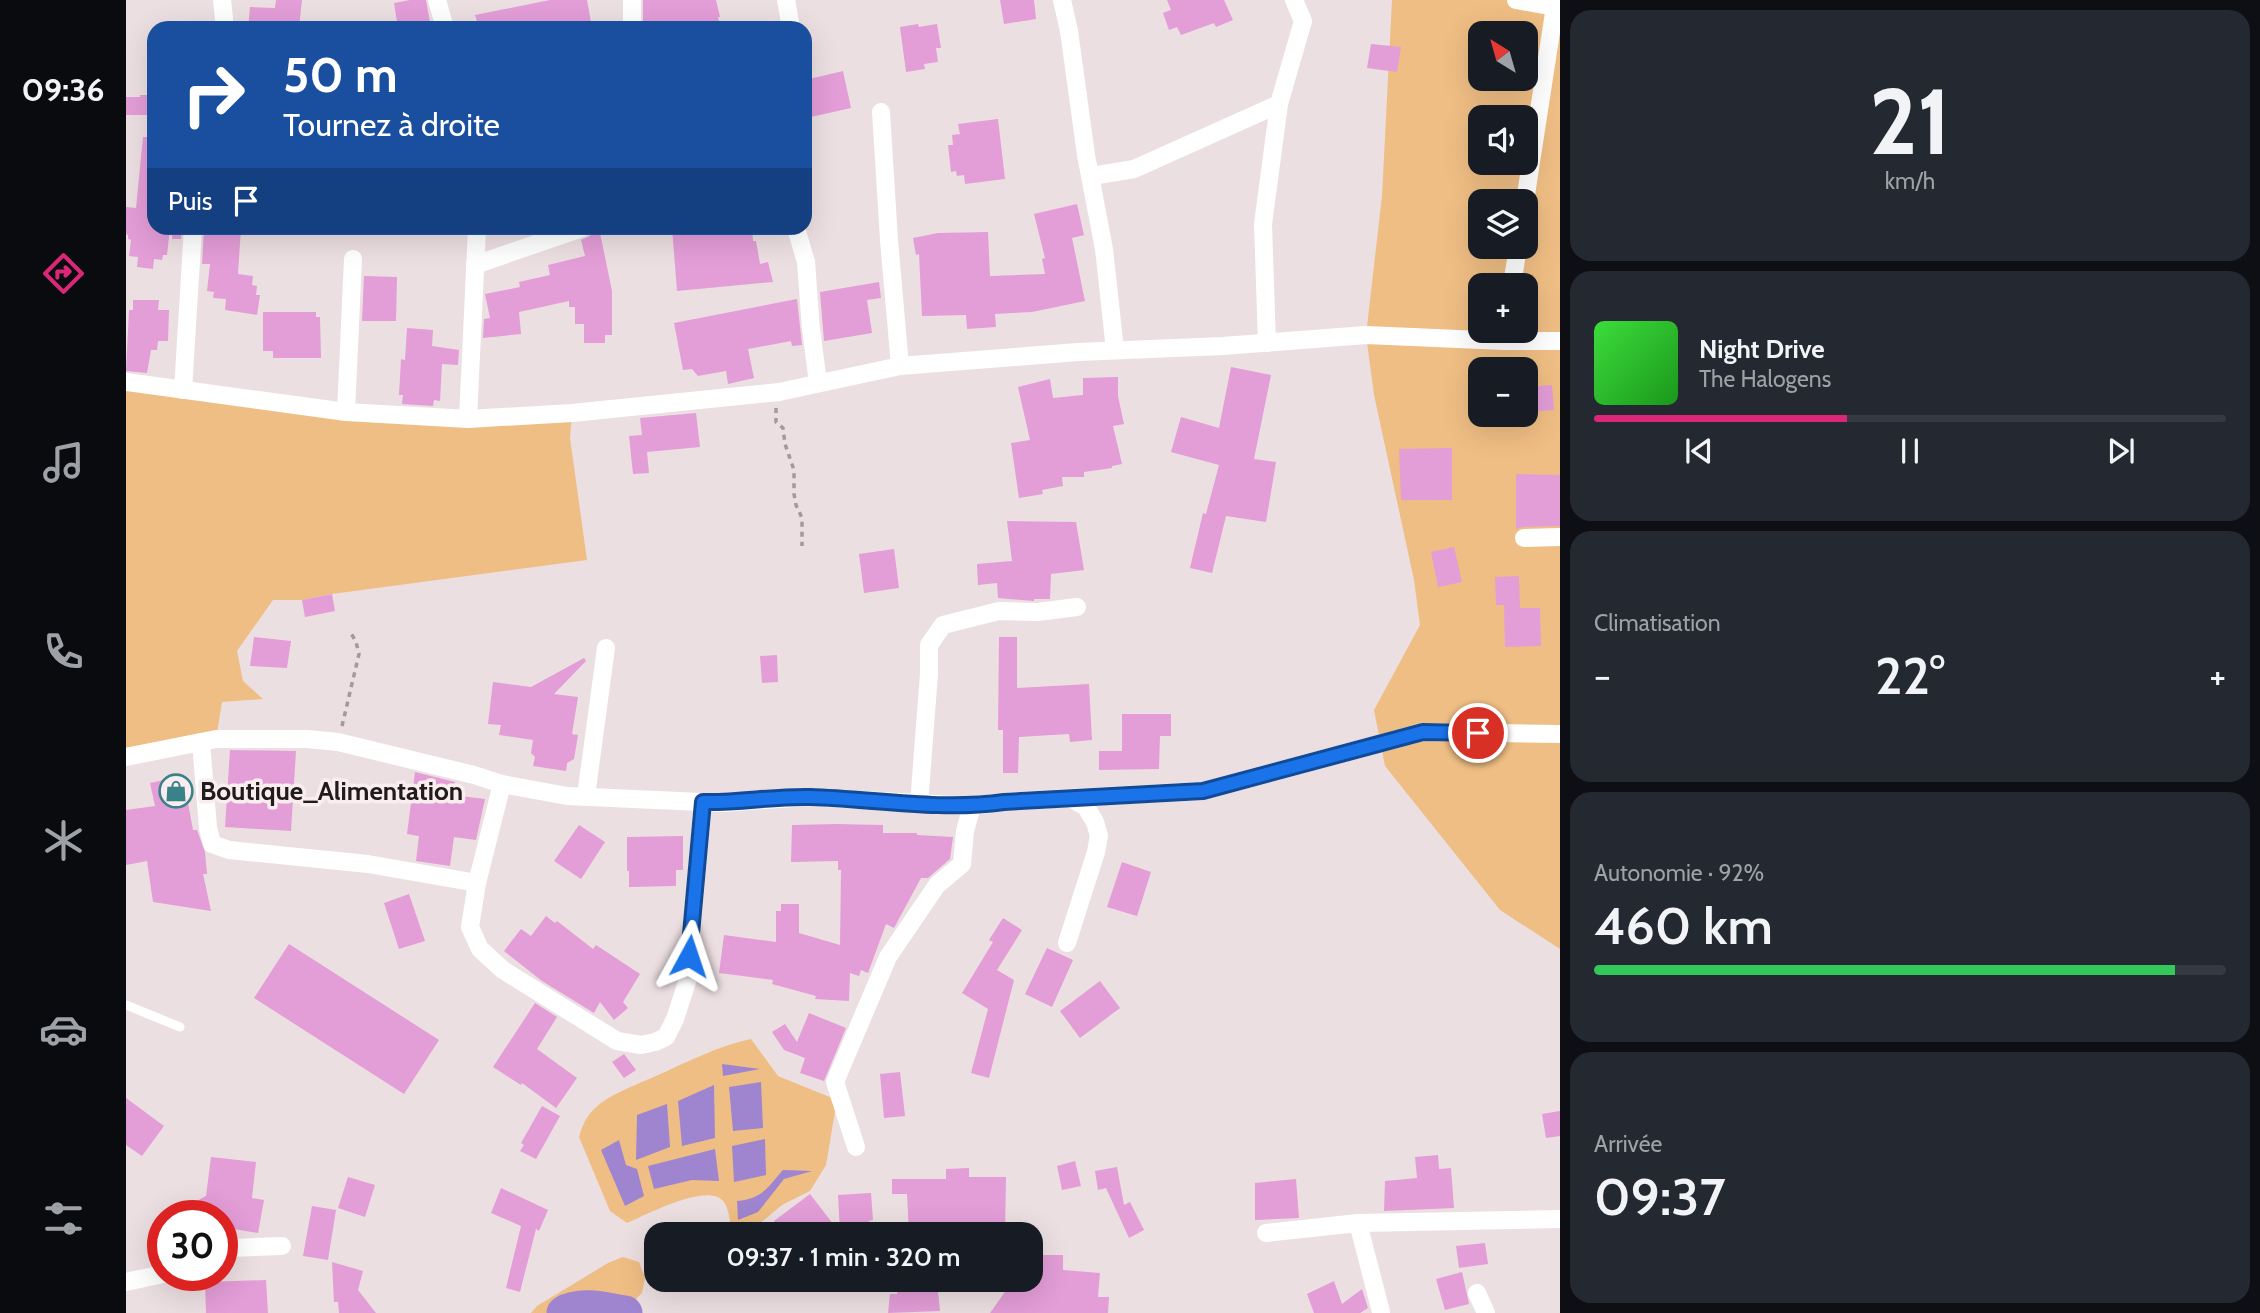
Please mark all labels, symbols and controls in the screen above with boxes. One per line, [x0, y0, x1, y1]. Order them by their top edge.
north arrow [1468, 21, 1538, 91]
map controls [1468, 21, 1538, 427]
text: 50 m [283, 45, 398, 104]
icon: right [168, 49, 259, 140]
text: 21 [1869, 66, 1951, 177]
text: 09:36 [22, 70, 104, 109]
text: Tournez à droite [283, 105, 500, 144]
button: sound [1468, 105, 1538, 175]
text: km/h [1885, 167, 1935, 195]
icon: arrive [227, 182, 265, 220]
text: Puis [168, 185, 213, 217]
button: layers [1468, 189, 1538, 259]
icon: directions [39, 249, 88, 298]
button: + [1468, 273, 1538, 343]
text: Night Drive [1699, 333, 1825, 365]
button: − [1468, 357, 1538, 427]
text: The Halogens [1699, 365, 1831, 393]
icon: previous [1680, 432, 1718, 470]
icon: pause [1891, 432, 1929, 470]
icon: next [2102, 432, 2140, 470]
icon: music [39, 438, 88, 487]
text: Climatisation [1594, 609, 1721, 637]
icon: phone [39, 627, 88, 676]
text: 22° [1875, 644, 1945, 707]
text: − [1594, 652, 1611, 699]
text: + [2209, 652, 2226, 699]
pin [1448, 703, 1508, 763]
icon: arrive [1459, 714, 1497, 752]
shop icon: Boutique_Alimentation [157, 772, 195, 810]
place label: Boutique_Alimentation [200, 775, 463, 807]
icon: climate [39, 816, 88, 865]
text: Autonomie · 92% [1594, 859, 1764, 887]
text: 460 km [1594, 894, 1773, 957]
position arrow [652, 919, 726, 993]
icon: car [39, 1005, 88, 1054]
text: Arrivée [1594, 1130, 1662, 1158]
text: 09:37 [1594, 1165, 1726, 1228]
icon: filters [39, 1194, 88, 1243]
speed limit sign: 30 [147, 1200, 238, 1291]
text: 09:37 · 1 min · 320 m [726, 1241, 961, 1273]

